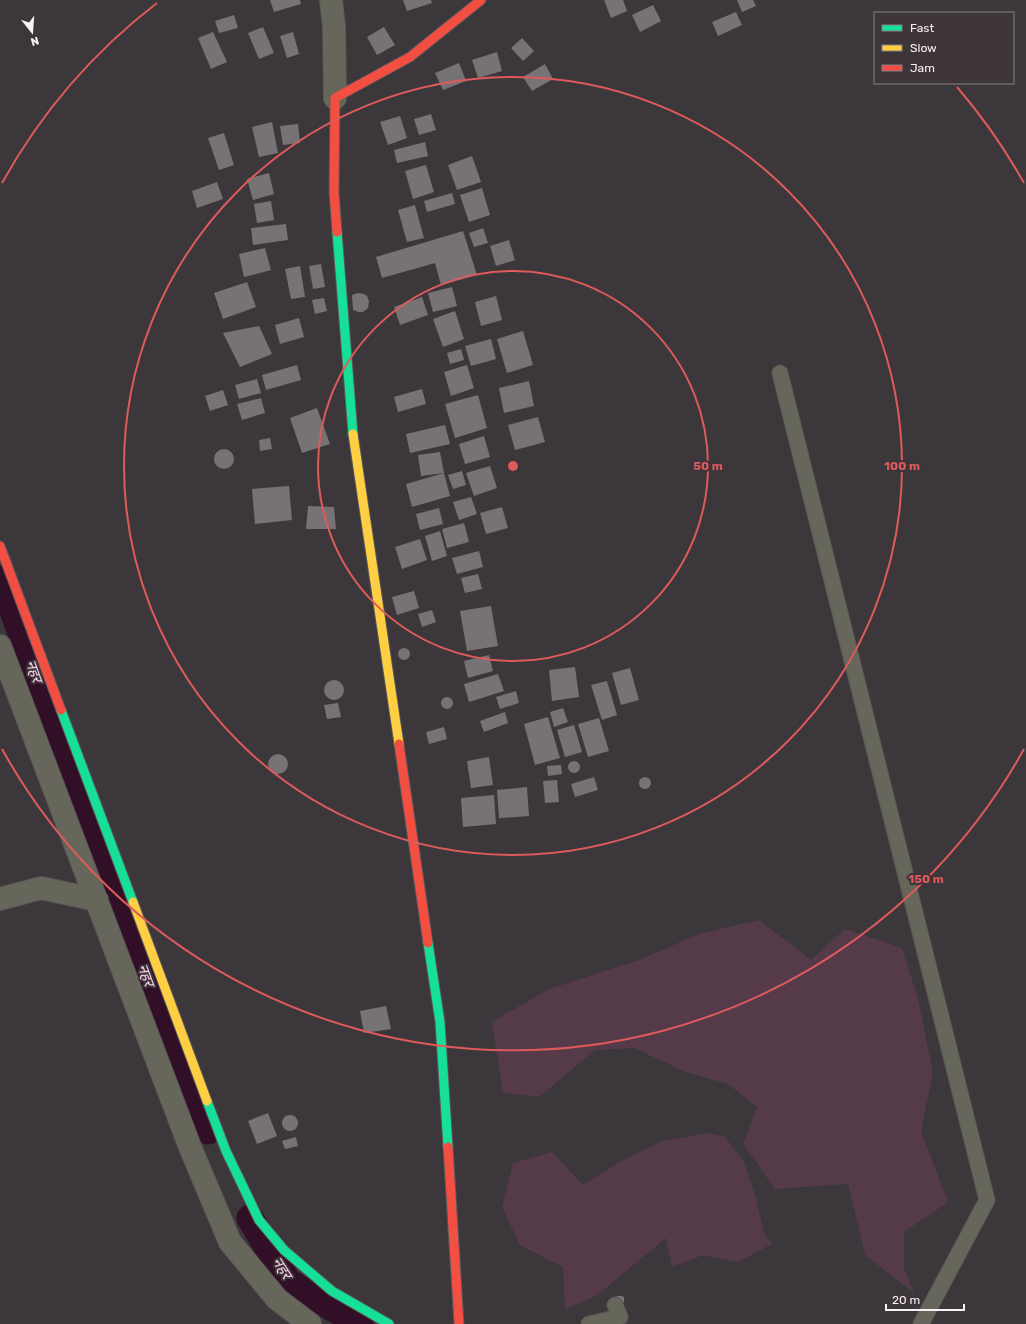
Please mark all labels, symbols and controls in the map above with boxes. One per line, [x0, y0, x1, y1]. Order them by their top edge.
north arrow [12, 12, 52, 52]
legend [874, 12, 1014, 84]
text: Fast [910, 21, 934, 35]
text: N [29, 34, 40, 48]
text: Slow [910, 41, 937, 55]
text: Jam [910, 61, 935, 75]
centre of rings [506, 459, 520, 473]
text: 50 m [693, 459, 723, 473]
text: 100 m [884, 459, 920, 473]
water label: नहर [22, 657, 47, 687]
text: 150 m [908, 872, 944, 886]
water label: नहर [134, 961, 159, 991]
water label: नहर [268, 1254, 297, 1285]
scale bar [886, 1286, 964, 1312]
text: 20 m [892, 1293, 920, 1307]

